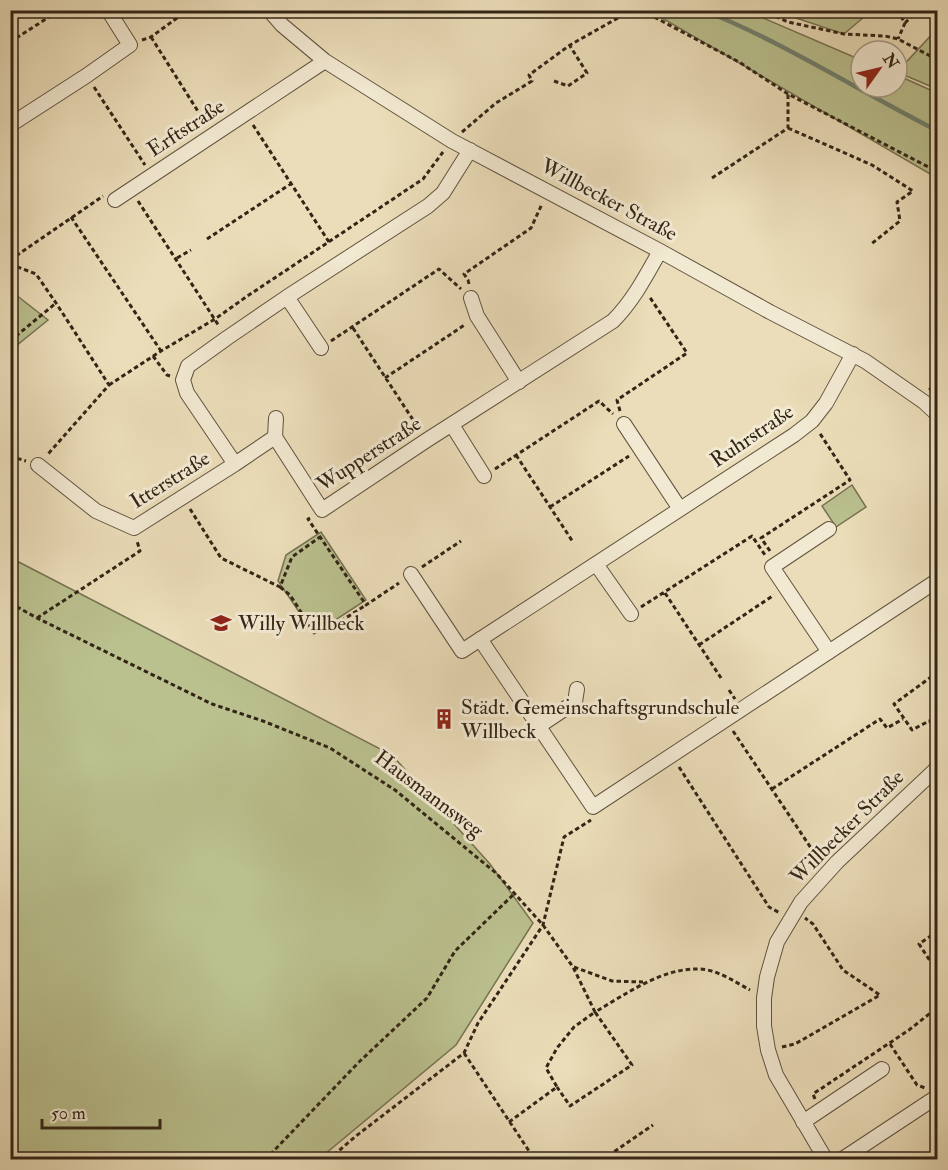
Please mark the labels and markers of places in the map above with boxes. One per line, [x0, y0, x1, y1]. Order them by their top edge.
place label: Willy Willbeck [237, 610, 365, 637]
school or university icon: Willy Willbeck [209, 611, 233, 635]
place label: Städt. Gemeinschaftsgrundschule Willbeck [460, 694, 739, 745]
building icon: Städt. Gemeinschaftsgrundschule Willbeck [432, 707, 456, 731]

